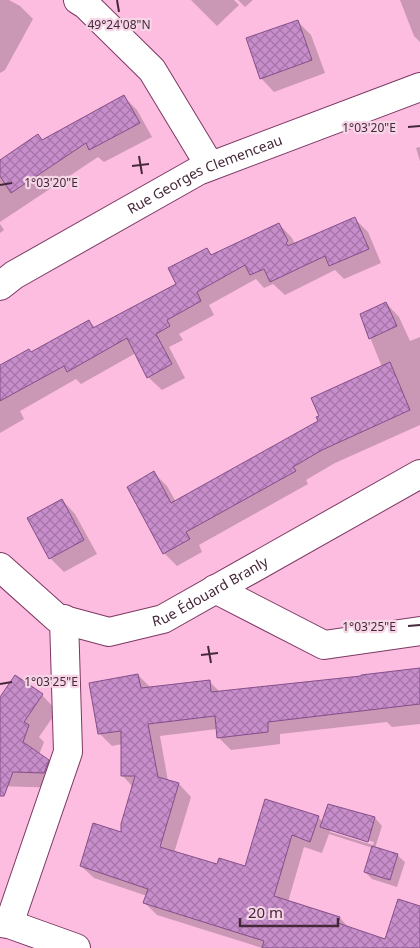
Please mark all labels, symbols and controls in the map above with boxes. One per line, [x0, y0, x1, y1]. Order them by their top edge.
text: 49°24'08"N [87, 16, 151, 33]
text: 1°03'20"E [342, 119, 396, 136]
street label: Rue Georges Clemenceau [124, 130, 285, 218]
text: 1°03'20"E [24, 174, 78, 191]
street label: Rue Édouard Branly [150, 551, 272, 630]
text: 1°03'25"E [342, 618, 396, 635]
text: 1°03'25"E [24, 673, 78, 690]
scale bar [240, 896, 338, 928]
text: 20 m [248, 902, 283, 922]

